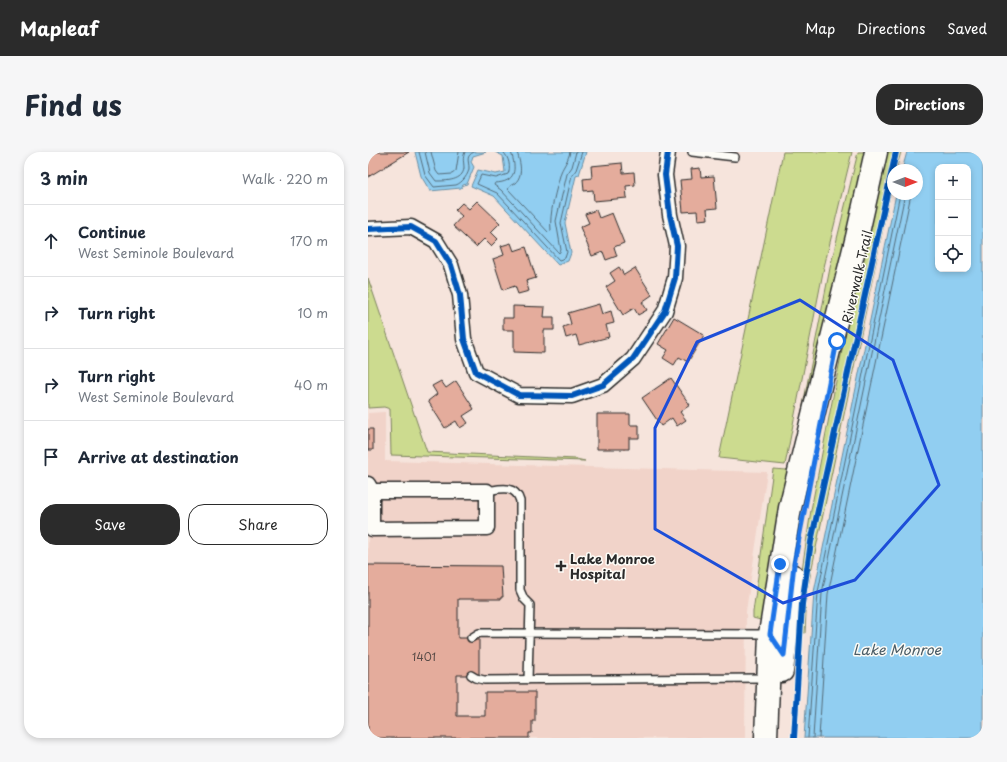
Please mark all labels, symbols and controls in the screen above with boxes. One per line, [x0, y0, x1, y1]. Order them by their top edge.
text: Mapleaf [20, 14, 98, 42]
text: Map [805, 18, 835, 39]
text: Directions [857, 18, 925, 39]
text: Saved [947, 18, 987, 39]
text: Find us [24, 83, 122, 126]
button: Directions [876, 84, 983, 125]
north arrow [887, 164, 923, 200]
map controls [935, 164, 971, 272]
button: + [935, 164, 971, 200]
text: 3 min [40, 165, 88, 191]
text: Walk · 220 m [242, 169, 328, 188]
button: − [935, 200, 971, 236]
text: Continue [78, 220, 146, 243]
street label: Riverwalk Trail [837, 228, 876, 325]
icon: ahead [40, 230, 62, 252]
text: 170 m [290, 231, 328, 250]
button: locate [935, 236, 971, 272]
text: West Seminole Boulevard [78, 243, 234, 262]
text: Turn right [78, 301, 155, 324]
icon: right [40, 302, 62, 324]
text: 10 m [298, 303, 328, 322]
route start [828, 332, 846, 350]
text: Turn right [78, 364, 155, 387]
icon: right [40, 374, 62, 396]
text: 40 m [294, 375, 328, 394]
text: West Seminole Boulevard [78, 387, 234, 406]
text: Arrive at destination [78, 445, 239, 468]
icon: arrive [40, 446, 62, 468]
button: Save [40, 504, 180, 545]
button: Share [188, 504, 328, 545]
place label: Lake Monroe Hospital [570, 549, 655, 583]
route end [771, 555, 789, 573]
marker: Lake Monroe Hospital [555, 560, 567, 572]
water label: Lake Monroe [853, 639, 943, 660]
house number: 1401 [412, 648, 436, 665]

